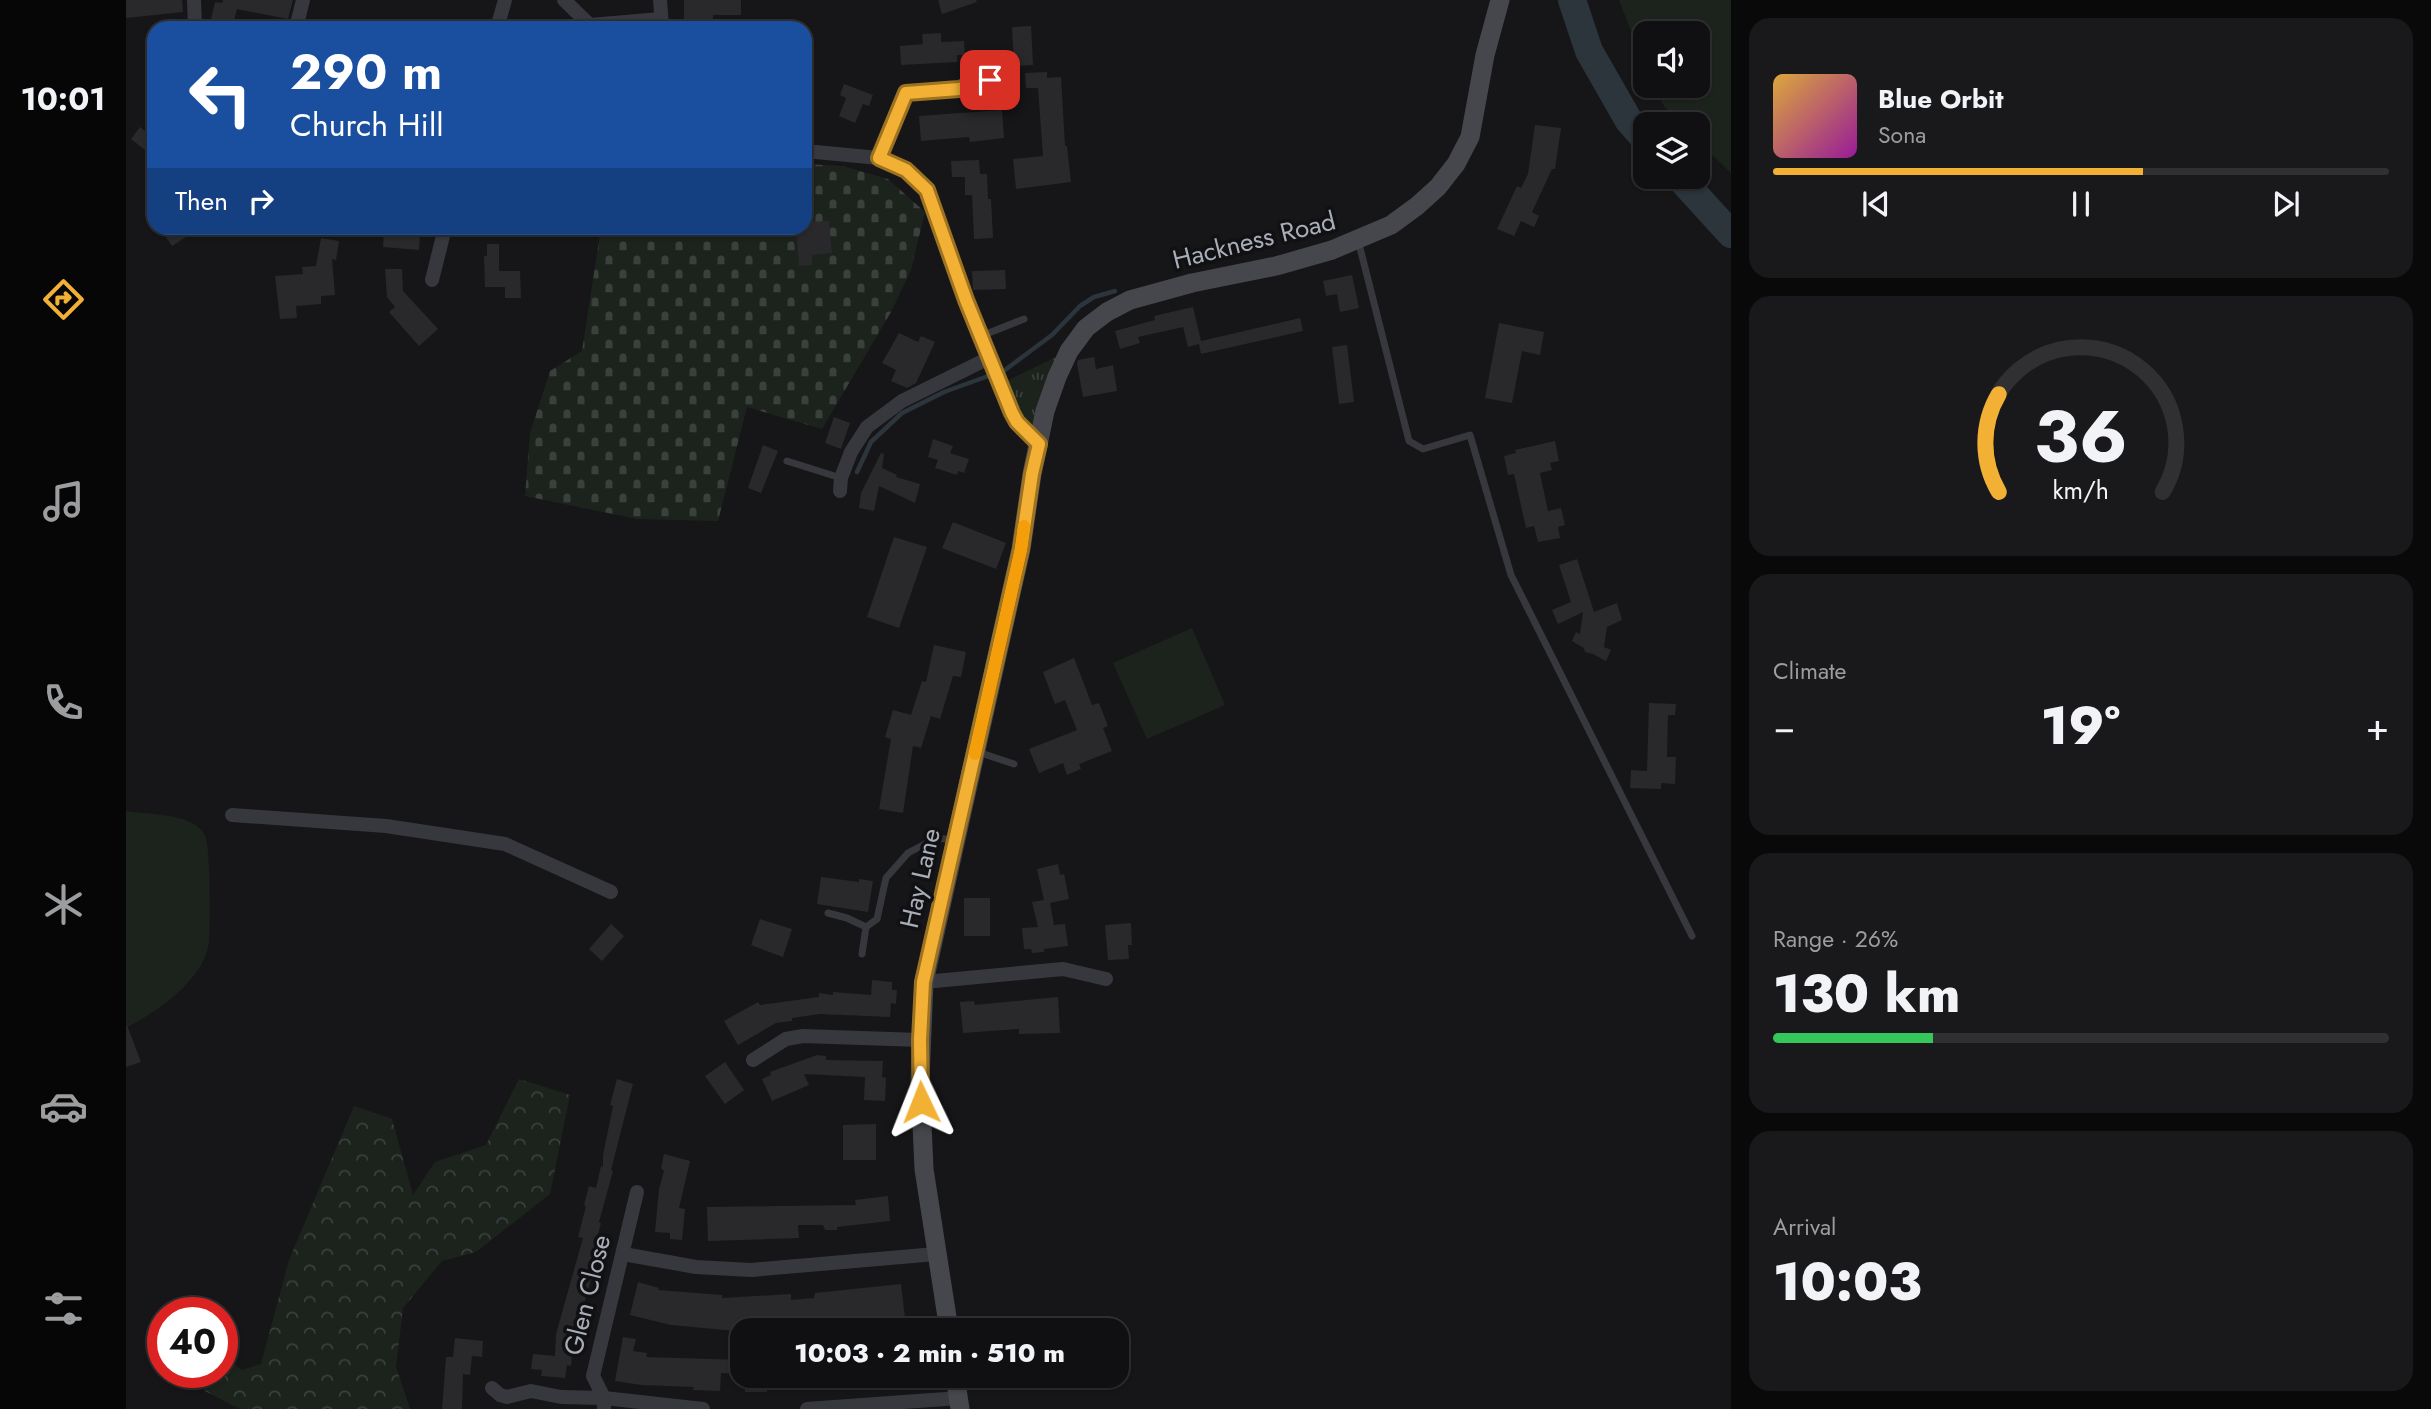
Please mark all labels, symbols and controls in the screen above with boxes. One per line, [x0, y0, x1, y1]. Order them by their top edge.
map controls [1633, 21, 1710, 189]
button: sound [1633, 21, 1710, 98]
text: 290 m [290, 37, 442, 107]
icon: left [175, 49, 266, 140]
pin [960, 50, 1020, 110]
icon: arrive [971, 61, 1009, 99]
text: 10:01 [20, 76, 106, 122]
text: Blue Orbit [1878, 80, 2003, 118]
text: Church Hill [290, 102, 444, 148]
button: layers [1633, 112, 1710, 189]
text: Sona [1878, 118, 1926, 152]
text: Then [175, 182, 228, 220]
icon: right [242, 182, 280, 220]
icon: previous [1857, 185, 1895, 223]
icon: pause [2062, 185, 2100, 223]
icon: next [2267, 185, 2305, 223]
street label: Hackness Road [1168, 201, 1340, 279]
icon: directions [39, 275, 88, 324]
text: 36 [2034, 385, 2128, 490]
text: km/h [2053, 472, 2109, 508]
icon: music [39, 477, 88, 526]
text: Climate [1773, 654, 1846, 688]
icon: phone [39, 678, 88, 727]
text: 19° [2041, 688, 2120, 764]
text: − [1773, 699, 1795, 754]
text: + [2366, 699, 2389, 754]
street label: Hay Lane [890, 824, 950, 932]
icon: climate [39, 880, 88, 929]
text: Range · 26% [1773, 922, 1898, 956]
text: 130 km [1773, 956, 1960, 1032]
position arrow [884, 1065, 958, 1139]
icon: car [39, 1082, 88, 1131]
text: Arrival [1773, 1210, 1836, 1244]
street label: Glen Close [554, 1231, 620, 1359]
text: 10:03 [1773, 1244, 1922, 1320]
icon: filters [39, 1284, 88, 1333]
speed limit sign: 40 [147, 1297, 238, 1388]
text: 10:03 · 2 min · 510 m [794, 1334, 1065, 1372]

